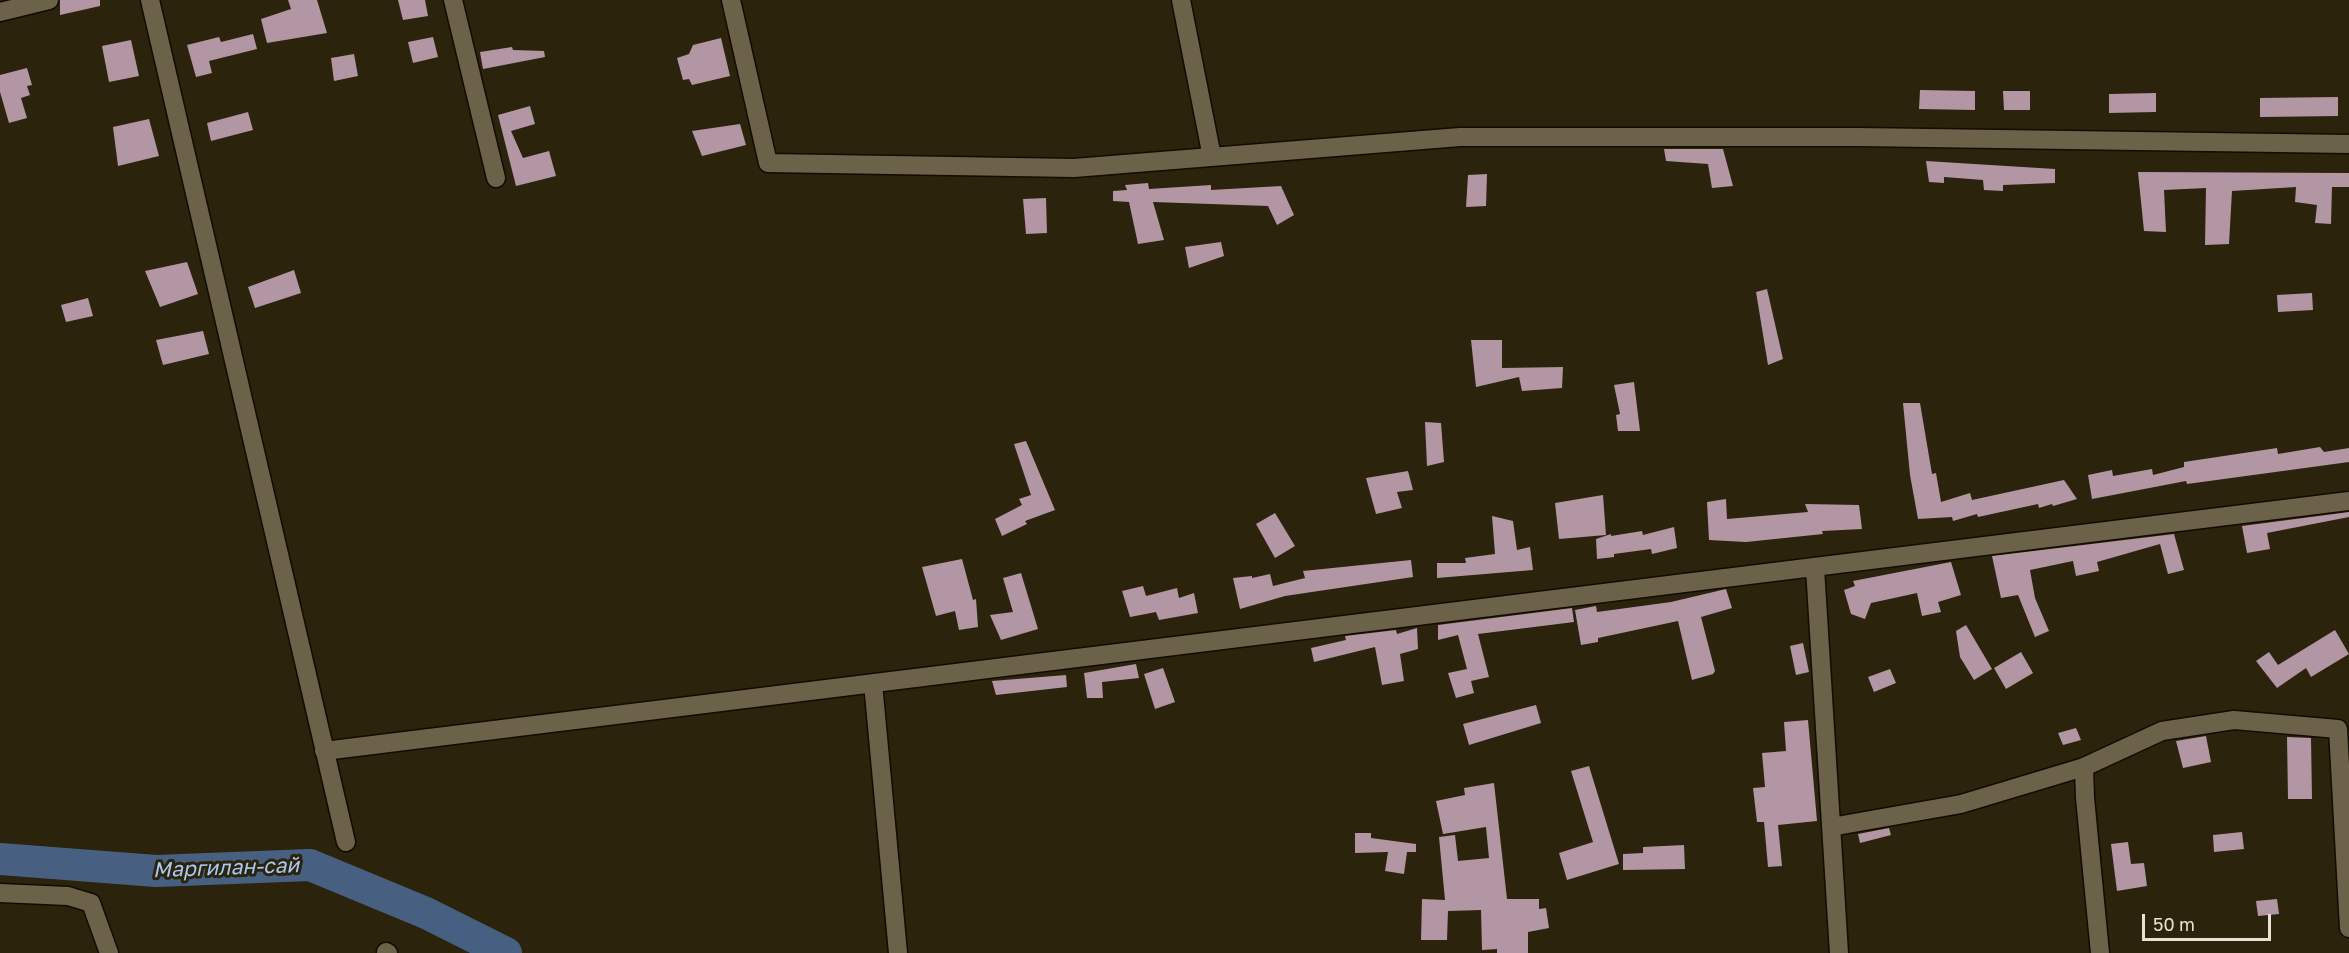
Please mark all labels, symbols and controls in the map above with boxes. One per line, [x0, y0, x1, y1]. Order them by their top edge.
water label: Маргилан-сай [152, 853, 300, 883]
scale bar [2145, 902, 2274, 940]
text: 50 m [2153, 913, 2195, 935]

